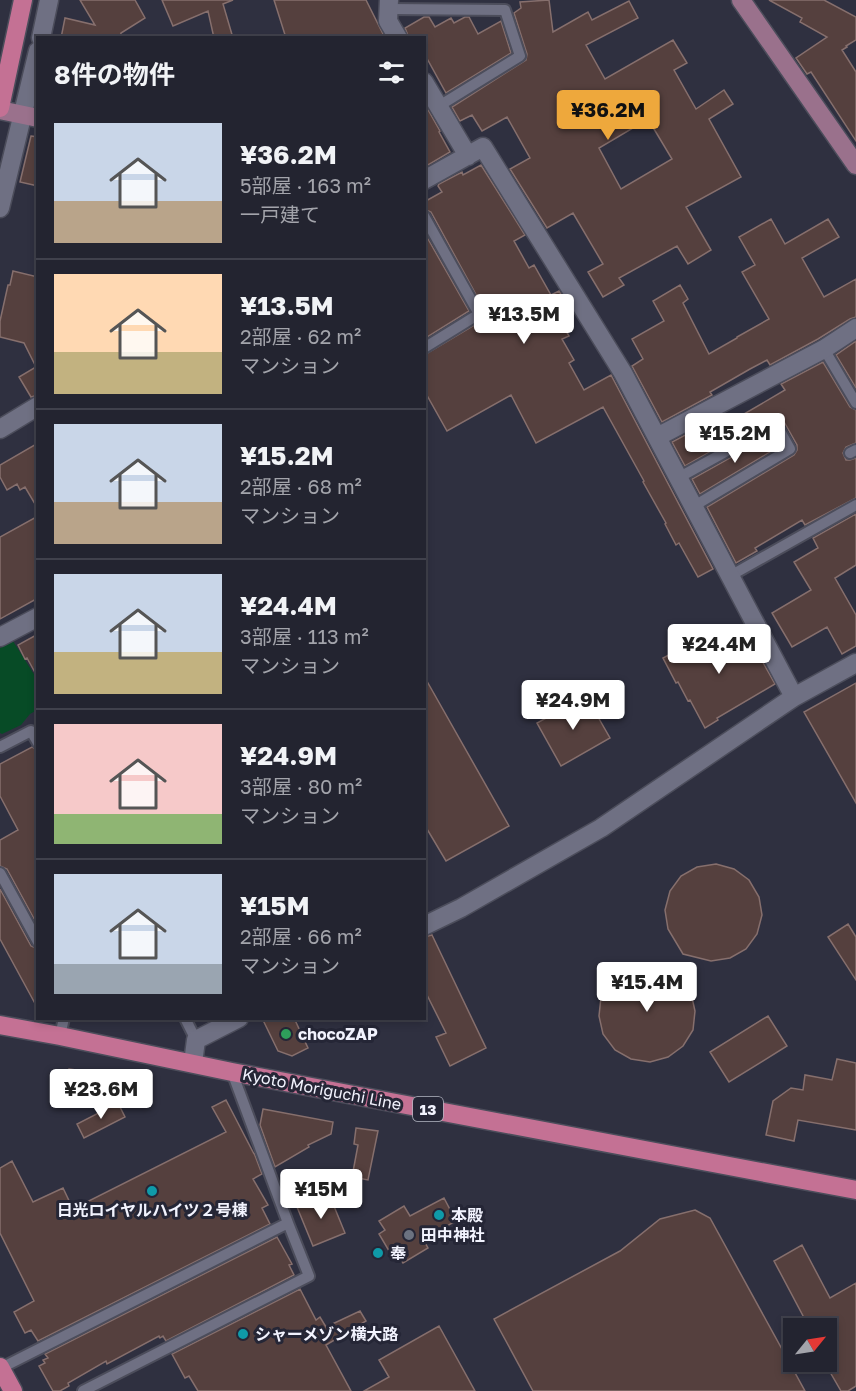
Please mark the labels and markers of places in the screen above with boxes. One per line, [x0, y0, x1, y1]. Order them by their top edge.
pin: ¥36.2M [559, 90, 657, 141]
pin: ¥13.5M [475, 294, 573, 345]
pin: ¥15.2M [686, 413, 784, 464]
pin: ¥24.4M [670, 624, 768, 675]
pin: ¥24.9M [524, 680, 622, 731]
pin: ¥15.4M [598, 962, 696, 1013]
place label: chocoZAP [298, 1024, 378, 1044]
marker: chocoZAP [279, 1027, 293, 1041]
pin: ¥23.6M [52, 1069, 150, 1120]
pin: ¥15M [285, 1169, 357, 1220]
marker: 日光ロイヤルハイツ２号棟 [145, 1184, 159, 1198]
place label: 日光ロイヤルハイツ２号棟 [56, 1200, 248, 1220]
place label: 本殿 [451, 1205, 483, 1225]
marker: 本殿 [432, 1208, 446, 1222]
place label: 田中神社 [421, 1225, 485, 1245]
marker: 田中神社 [402, 1228, 416, 1242]
place label: 奉 [390, 1243, 406, 1263]
marker: 奉 [371, 1246, 385, 1260]
place label: シャーメゾン横大路 [255, 1324, 398, 1344]
marker: シャーメゾン横大路 [236, 1327, 250, 1341]

